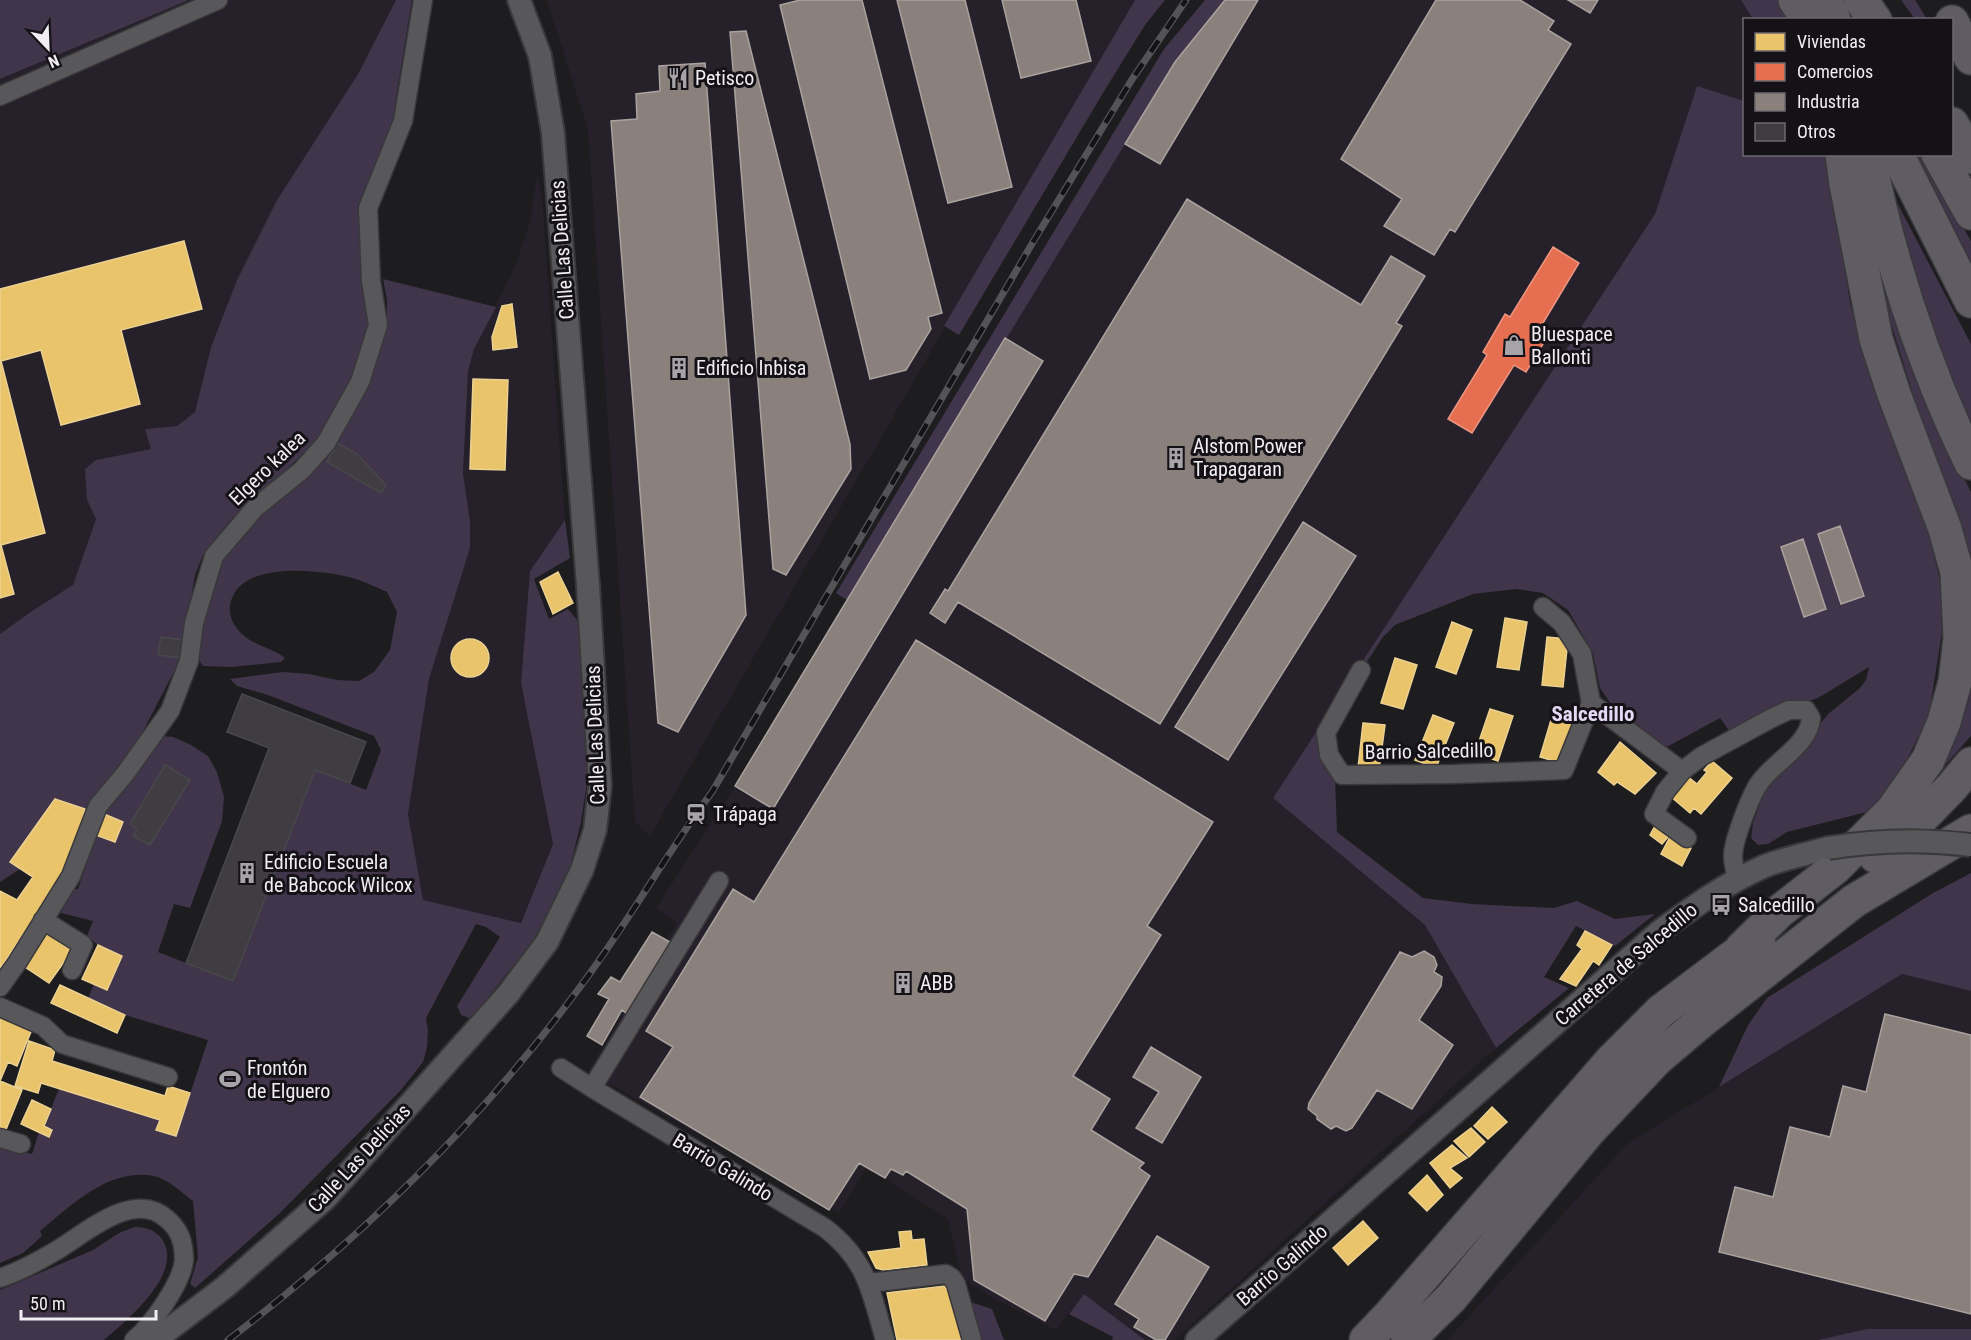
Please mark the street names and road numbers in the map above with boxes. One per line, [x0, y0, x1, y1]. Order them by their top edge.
street label: Calle Las Delicias [545, 180, 579, 320]
street label: Elgero kalea [224, 426, 310, 510]
street label: Calle Las Delicias [581, 665, 609, 805]
street label: Barrio Salcedillo [1364, 738, 1494, 764]
street label: Carretera de Salcedillo [1550, 898, 1702, 1030]
street label: Calle Las Delicias [303, 1099, 415, 1217]
street label: Barrio Galindo [669, 1128, 777, 1206]
street label: Barrio Galindo [1232, 1219, 1332, 1311]

